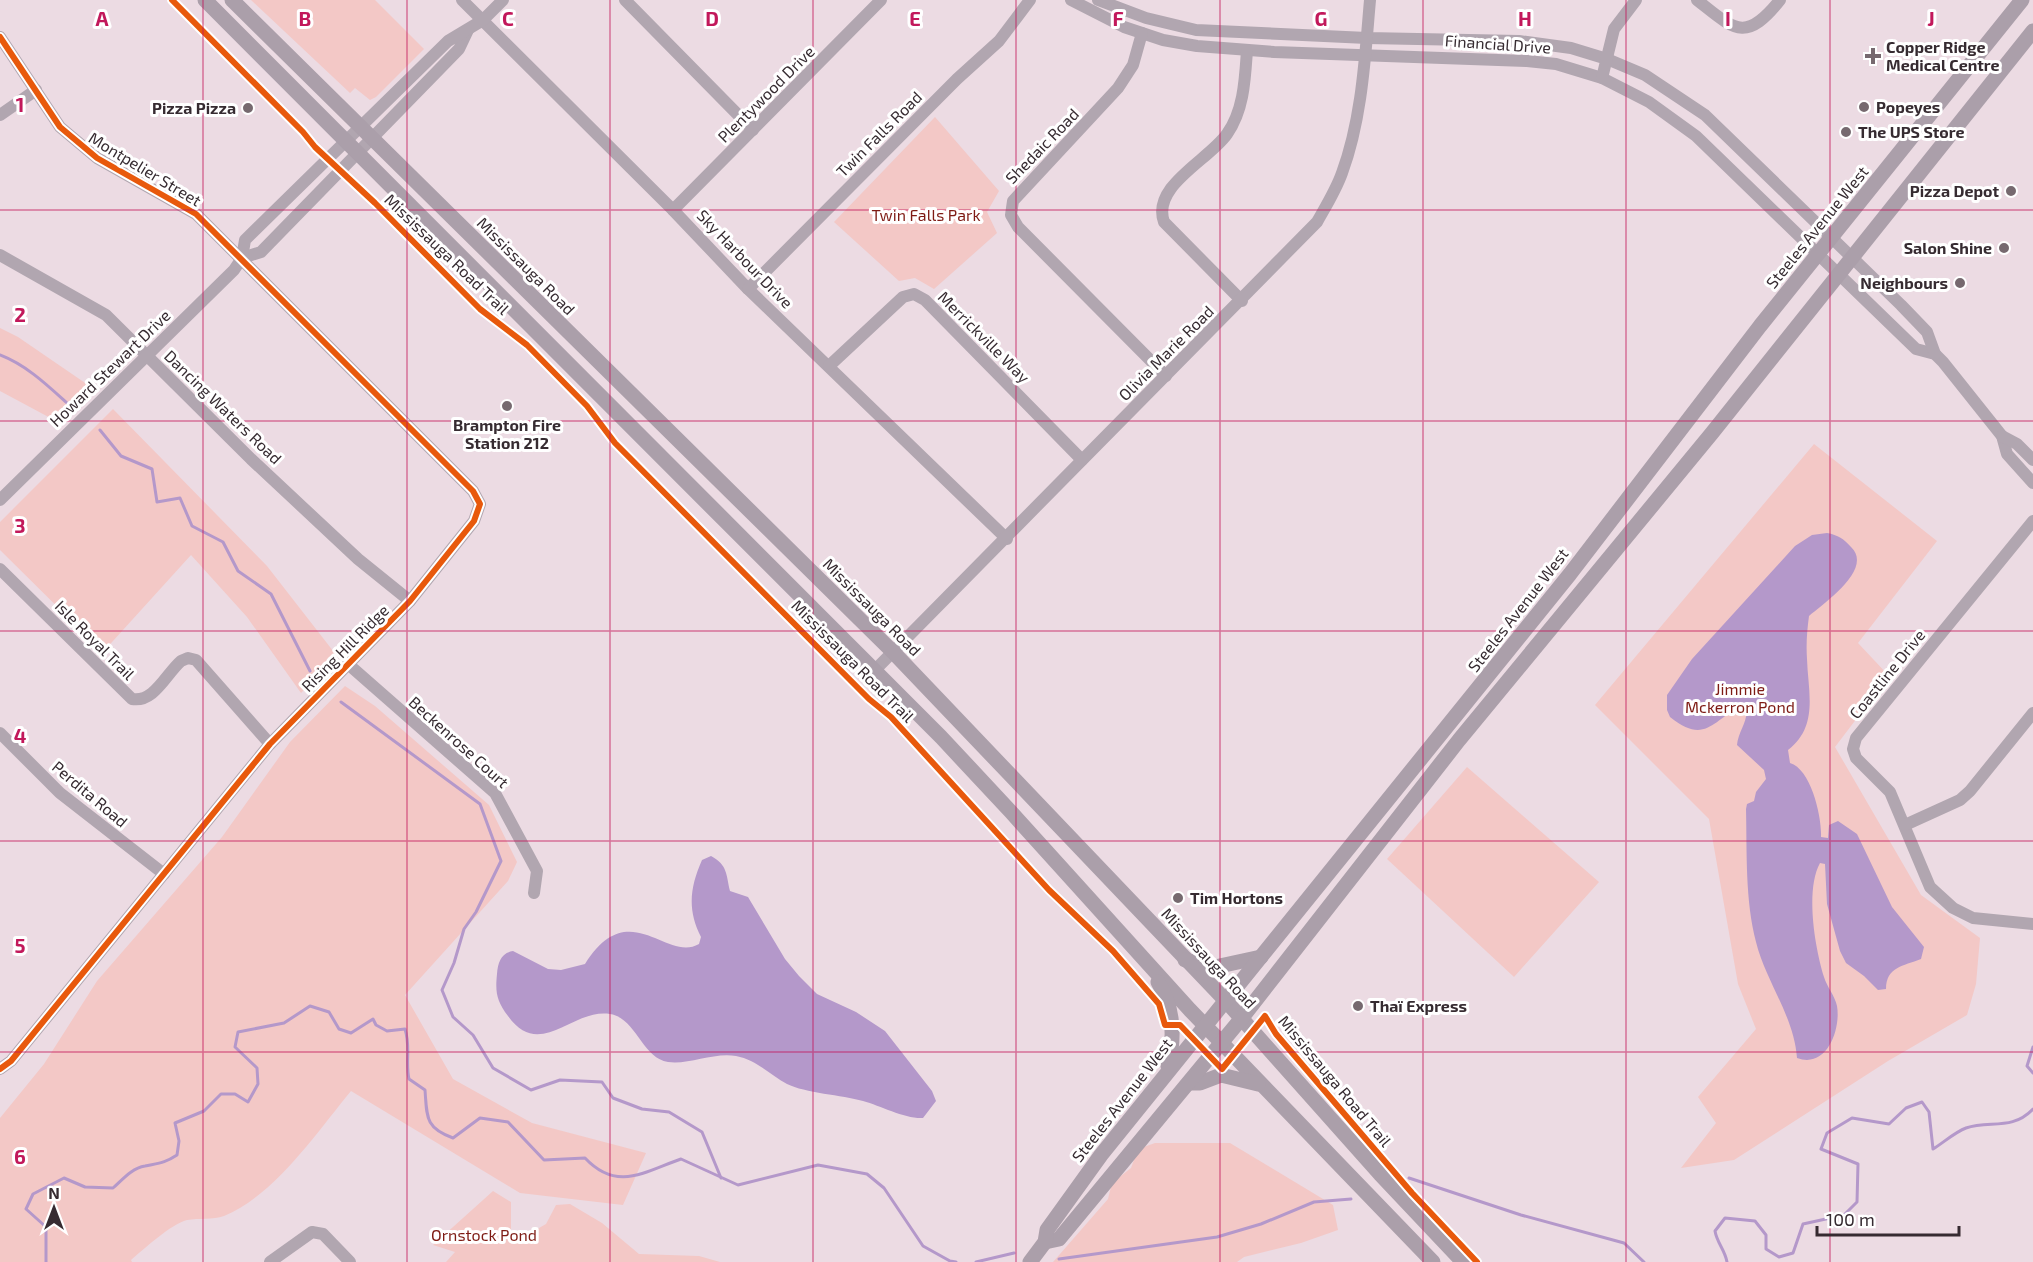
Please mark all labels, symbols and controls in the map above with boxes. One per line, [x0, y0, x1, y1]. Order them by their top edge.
text: A [95, 6, 109, 30]
text: B [299, 6, 311, 30]
text: C [502, 6, 514, 30]
text: D [705, 6, 719, 30]
text: E [909, 6, 921, 30]
text: F [1112, 6, 1124, 30]
text: G [1315, 6, 1327, 30]
text: H [1518, 6, 1532, 30]
text: I [1725, 6, 1731, 30]
text: J [1927, 6, 1935, 30]
street label: Financial Drive [1444, 30, 1552, 57]
place label: Copper Ridge Medical Centre [1886, 37, 2000, 74]
street label: Plentywood Drive [713, 41, 818, 146]
marker: Copper Ridge Medical Centre [1864, 47, 1882, 65]
street label: Twin Falls Road [832, 87, 925, 180]
text: 1 [16, 92, 24, 116]
place label: Popeyes [1876, 97, 1940, 117]
place label: Pizza Pizza [152, 98, 236, 117]
marker: Popeyes [1857, 100, 1871, 114]
marker: Pizza Pizza [241, 101, 255, 115]
street label: Shedaic Road [1001, 104, 1082, 187]
place label: The UPS Store [1858, 122, 1964, 141]
marker: The UPS Store [1839, 125, 1853, 139]
street label: Montpelier Street [86, 128, 205, 210]
street label: Steeles Avenue West [1762, 162, 1872, 292]
place label: Pizza Depot [1910, 181, 1999, 200]
marker: Pizza Depot [2004, 184, 2018, 198]
street label: Mississauga Road Trail [381, 189, 514, 318]
street label: Sky Harbour Drive [693, 205, 797, 312]
park label: Twin Falls Park [871, 205, 981, 224]
street label: Mississauga Road [474, 213, 579, 318]
place label: Salon Shine [1904, 238, 1992, 257]
marker: Salon Shine [1997, 241, 2011, 255]
place label: Neighbours [1860, 273, 1948, 292]
marker: Neighbours [1953, 276, 1967, 290]
street label: Merrickville Way [935, 287, 1034, 387]
street label: Olivia Marie Road [1114, 301, 1217, 404]
text: 2 [14, 302, 26, 326]
street label: Howard Stewart Drive [45, 305, 174, 430]
street label: Dancing Waters Road [161, 346, 286, 467]
marker: Brampton Fire Station 212 [500, 399, 514, 413]
place label: Brampton Fire Station 212 [453, 415, 561, 452]
text: 3 [14, 513, 26, 537]
street label: Steeles Avenue West [1463, 544, 1572, 675]
street label: Mississauga Road [820, 554, 925, 659]
street label: Mississauga Road Trail [788, 595, 919, 726]
street label: Isle Royal Trail [52, 596, 139, 683]
street label: Rising Hill Ridge [297, 600, 392, 695]
street label: Coastline Drive [1845, 625, 1928, 722]
park label: Jimmie Mckerron Pond [1685, 679, 1795, 716]
street label: Beckenrose Court [406, 692, 513, 791]
text: 4 [14, 723, 27, 747]
street label: Perdita Road [49, 757, 132, 831]
place label: Tim Hortons [1190, 888, 1283, 907]
marker: Tim Hortons [1171, 891, 1185, 905]
street label: Mississauga Road [1158, 903, 1261, 1012]
text: 5 [14, 933, 26, 957]
place label: Thaï Express [1370, 996, 1467, 1015]
marker: Thaï Express [1351, 999, 1365, 1013]
street label: Mississauga Road Trail [1275, 1011, 1396, 1150]
street label: Steeles Avenue West [1067, 1034, 1176, 1165]
text: 6 [14, 1144, 26, 1168]
north arrow [24, 1178, 84, 1238]
text: N [48, 1183, 60, 1202]
scale bar [1817, 1199, 1960, 1237]
text: 100 m [1826, 1208, 1875, 1230]
park label: Ornstock Pond [431, 1225, 537, 1244]

